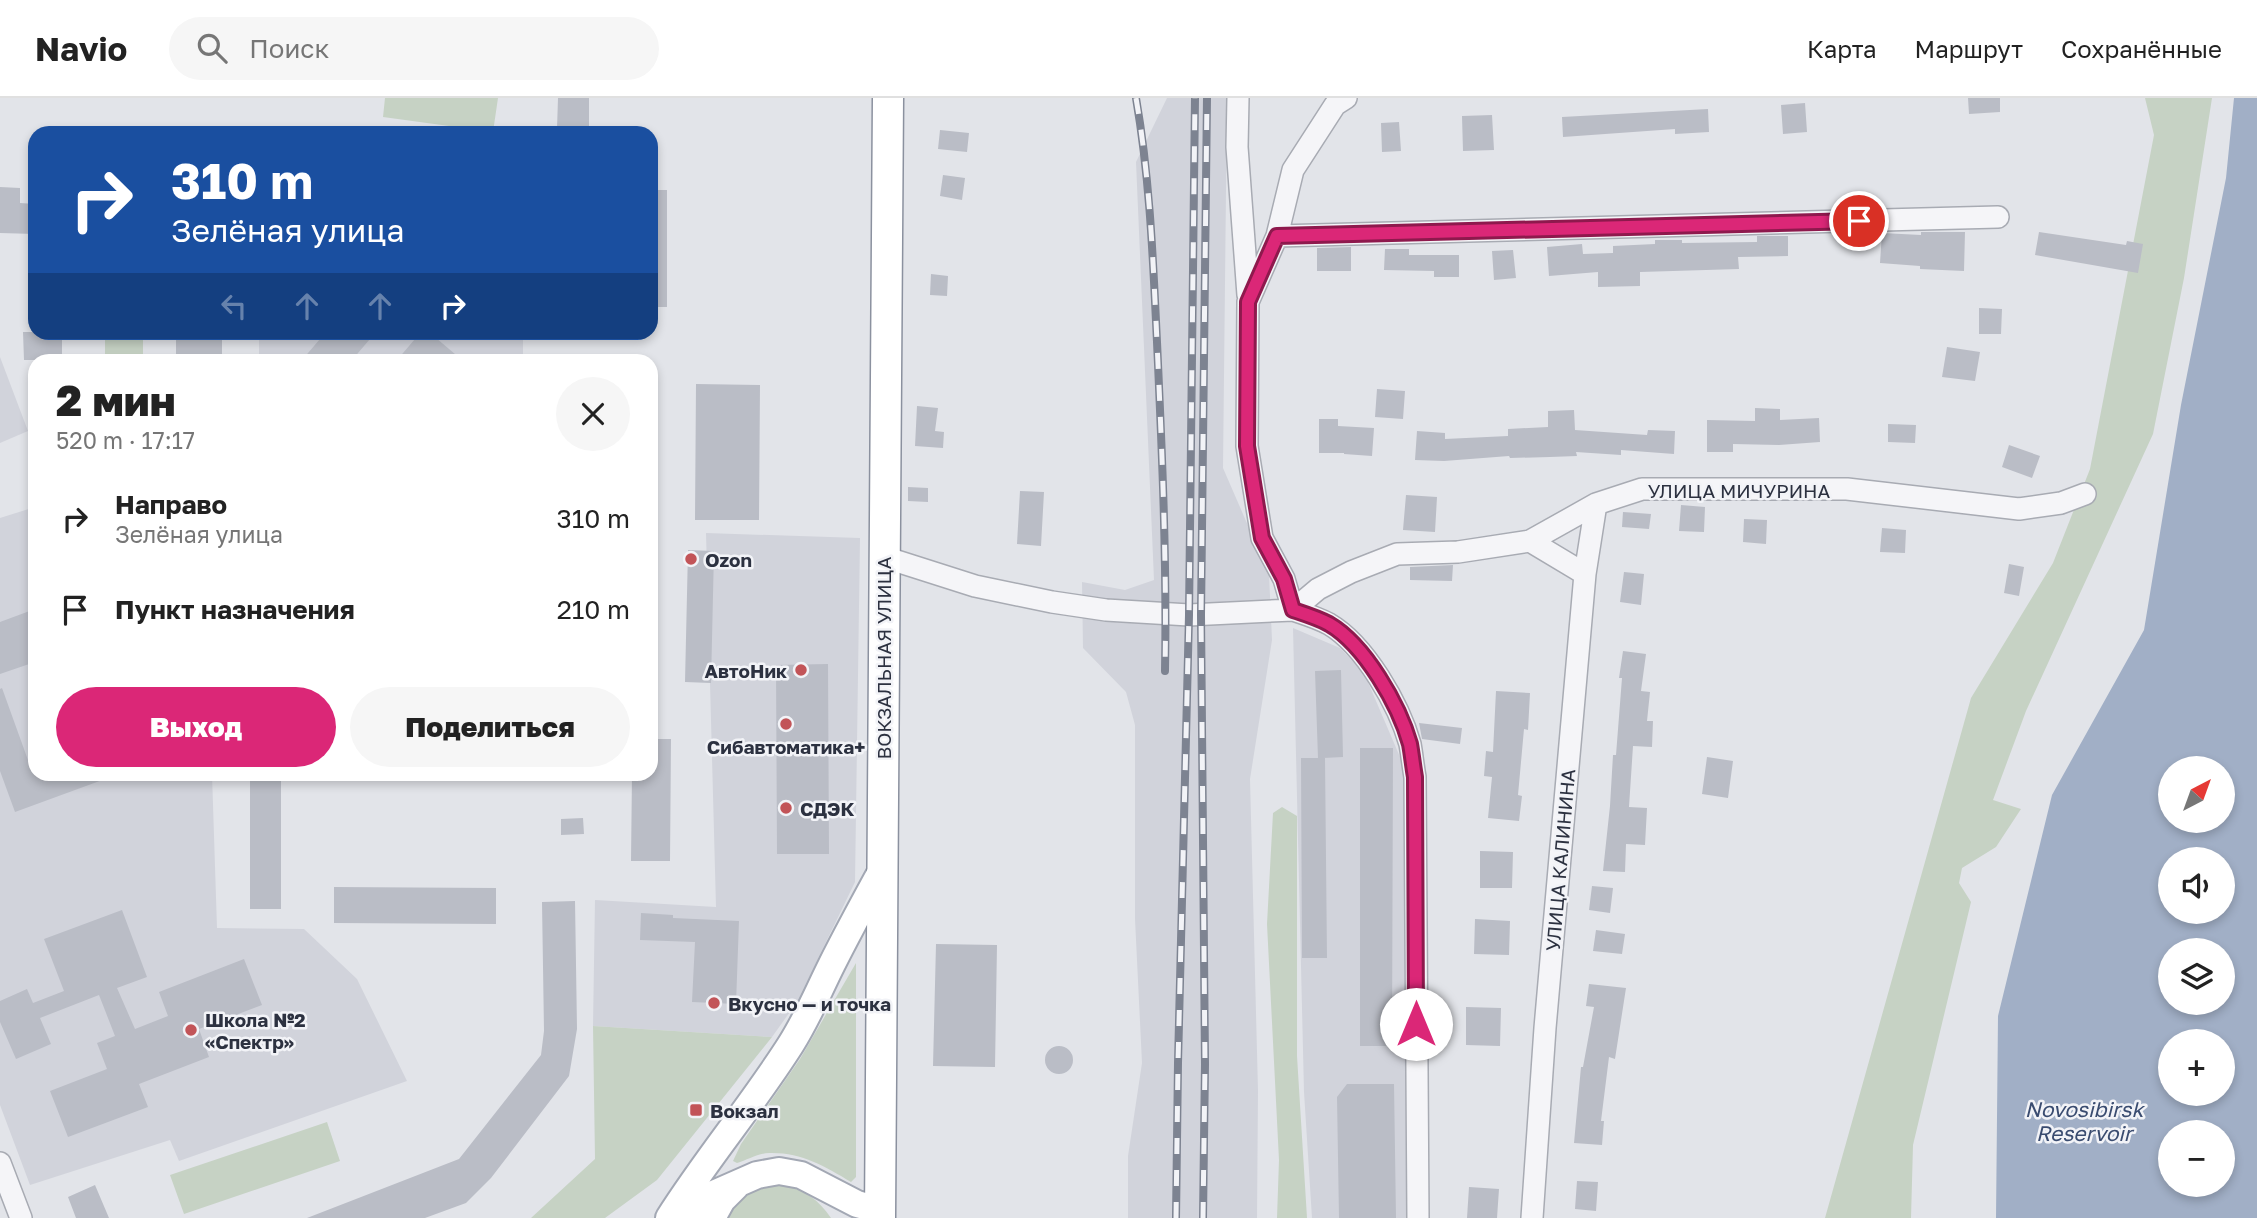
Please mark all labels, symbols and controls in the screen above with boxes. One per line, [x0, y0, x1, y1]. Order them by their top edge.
search box [169, 17, 659, 80]
text: Navio [35, 29, 127, 68]
icon: search [193, 29, 231, 67]
text: Поиск [249, 33, 329, 64]
text: Карта [1807, 34, 1877, 63]
text: Маршрут [1915, 34, 2023, 63]
text: Сохранённые [2061, 34, 2222, 63]
text: 310 m [171, 151, 313, 210]
icon: right [56, 154, 147, 245]
pin [1829, 191, 1889, 251]
icon: arrive [1840, 202, 1878, 240]
text: Зелёная улица [171, 211, 405, 249]
icon: left [215, 287, 253, 325]
icon: ahead [288, 287, 326, 325]
icon: ahead [361, 287, 399, 325]
icon: right [434, 287, 472, 325]
text: 2 мин [56, 375, 176, 425]
button: close [556, 377, 630, 451]
text: 520 m · 17:17 [56, 426, 195, 454]
street label: УЛИЦА МИЧУРИНА [1648, 479, 1831, 502]
text: Направо [115, 489, 227, 520]
icon: right [56, 500, 94, 538]
text: 310 m [557, 503, 630, 534]
text: Зелёная улица [115, 520, 283, 548]
place label: Ozon [705, 548, 752, 571]
marker: Ozon [683, 551, 699, 567]
street label: ВОКЗАЛЬНАЯ УЛИЦА [872, 556, 895, 759]
icon: arrive [56, 591, 94, 629]
text: Пункт назначения [115, 594, 355, 625]
text: 210 m [557, 594, 630, 625]
place label: АвтоНик [705, 659, 787, 682]
marker: АвтоНик [793, 662, 809, 678]
button: Выход [56, 687, 336, 767]
button: Поделиться [350, 687, 630, 767]
marker: Сибавтоматика+ [778, 716, 794, 732]
place label: Сибавтоматика+ [707, 735, 865, 758]
north arrow [2158, 756, 2235, 833]
map controls [2158, 756, 2235, 1197]
street label: УЛИЦА КАЛИНИНА [1541, 768, 1579, 952]
place label: СДЭК [800, 797, 855, 820]
marker: СДЭК [778, 800, 794, 816]
button: sound [2158, 847, 2235, 924]
button: layers [2158, 938, 2235, 1015]
position arrow [1379, 987, 1453, 1061]
place label: Вкусно — и точка [728, 992, 891, 1015]
marker: Вкусно — и точка [706, 995, 722, 1011]
place label: Школа №2 «Спектр» [205, 1008, 306, 1053]
marker: Школа №2 «Спектр» [183, 1022, 199, 1038]
button: + [2158, 1029, 2235, 1106]
water label: Novosibirsk Reservoir [2025, 1096, 2145, 1146]
place label: Вокзал [710, 1099, 779, 1122]
marker: Вокзал [688, 1102, 704, 1118]
button: − [2158, 1120, 2235, 1197]

